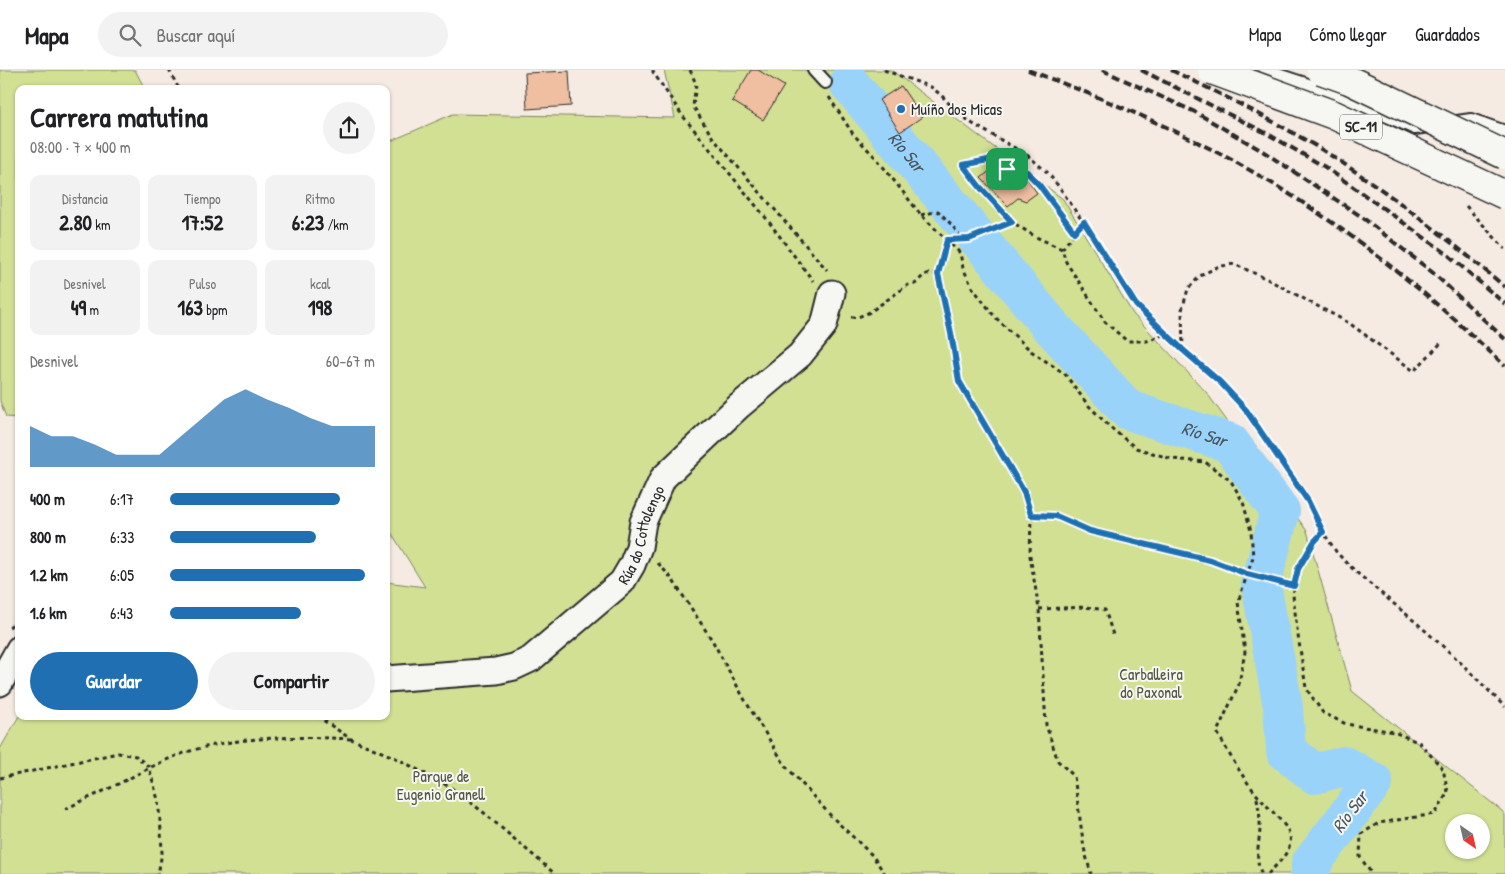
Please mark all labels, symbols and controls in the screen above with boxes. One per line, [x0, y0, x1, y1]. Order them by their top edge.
search box [98, 12, 448, 57]
text: Mapa [25, 19, 68, 51]
icon: search [116, 21, 144, 49]
text: Buscar aquí [156, 22, 236, 48]
text: Mapa [1249, 22, 1281, 47]
text: Cómo llegar [1309, 22, 1387, 47]
text: Guardados [1415, 22, 1480, 47]
text: Carrera matutina [30, 98, 208, 136]
place label: Muíño dos Micas [911, 98, 1002, 120]
button: share [323, 102, 375, 154]
marker: Muíño dos Micas [895, 103, 907, 115]
road number: SC-11 [1340, 114, 1382, 140]
water label: Río Sar [883, 126, 932, 179]
text: 08:00 · 7 × 400 m [30, 136, 131, 158]
pin [986, 148, 1028, 190]
icon: arrive [993, 155, 1021, 183]
text: Distancia [62, 189, 108, 208]
text: Tiempo [184, 189, 221, 208]
text: Ritmo [305, 189, 335, 208]
text: 2.80 [59, 208, 92, 237]
text: 17:52 [182, 208, 223, 237]
text: 6:23 [292, 208, 324, 237]
text: km [92, 215, 111, 234]
text: /km [324, 215, 349, 234]
text: Desnivel [64, 274, 106, 293]
text: Pulso [189, 274, 216, 293]
text: kcal [310, 274, 330, 293]
text: 49 [71, 293, 86, 322]
text: 163 [178, 293, 203, 322]
text: 198 [308, 293, 332, 322]
text: m [86, 300, 99, 319]
text: bpm [203, 300, 227, 319]
text: Desnivel [30, 350, 78, 372]
text: 60–67 m [326, 350, 375, 372]
water label: Río Sar [1179, 415, 1232, 454]
street label: Rúa do Cottolengo [612, 481, 669, 588]
text: 400 m [30, 488, 65, 510]
text: 6:17 [110, 488, 134, 510]
text: 800 m [30, 526, 66, 548]
text: 6:33 [110, 526, 134, 548]
text: 1.2 km [30, 564, 68, 586]
text: 6:05 [110, 564, 134, 586]
text: 1.6 km [30, 602, 67, 624]
text: 6:43 [110, 602, 133, 624]
button: Guardar [30, 652, 198, 710]
button: Compartir [208, 652, 375, 710]
park label: Carballeira do Paxonal [1119, 663, 1183, 703]
park label: Parque de Eugenio Granell [397, 765, 485, 805]
water label: Río Sar [1326, 784, 1375, 838]
north arrow [1445, 814, 1490, 859]
map controls [1445, 814, 1490, 859]

